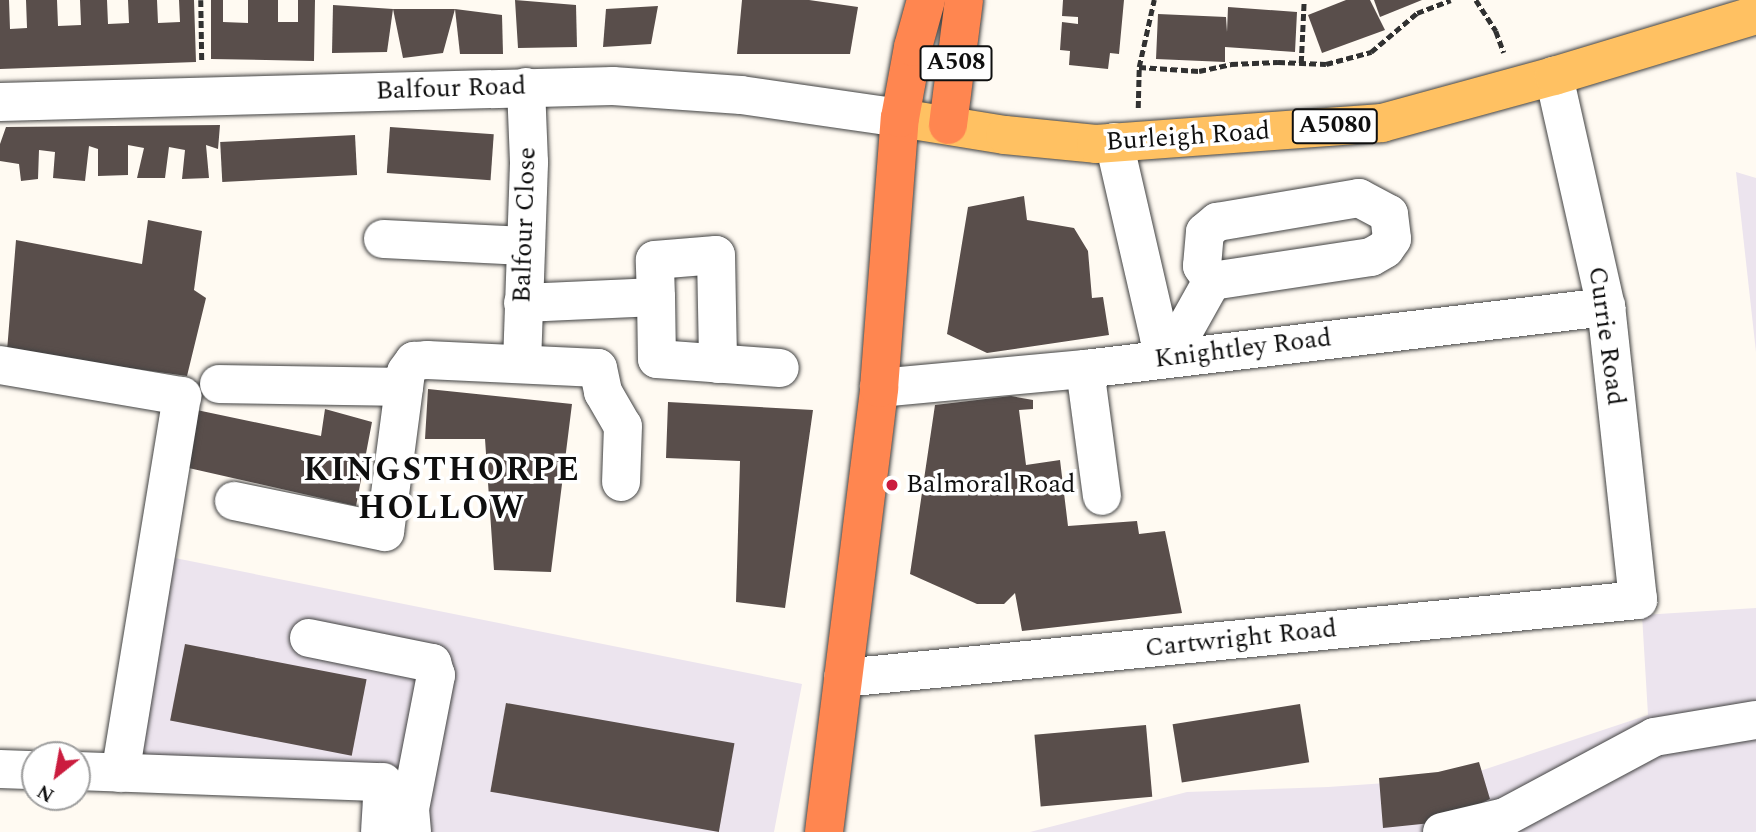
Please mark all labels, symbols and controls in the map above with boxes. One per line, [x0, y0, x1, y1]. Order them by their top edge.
road number: A508 [919, 42, 993, 84]
street label: Balfour Road [375, 71, 527, 107]
road number: A5080 [1291, 106, 1379, 146]
street label: Burleigh Road [1105, 116, 1271, 158]
street label: Balfour Close [507, 146, 543, 304]
street label: Currie Road [1581, 265, 1631, 407]
street label: Knightley Road [1153, 323, 1333, 375]
district label: KINGSTHORPE HOLLOW [305, 451, 579, 529]
place label: Balmoral Road [906, 469, 1076, 501]
marker: Balmoral Road [884, 477, 900, 493]
street label: Cartwright Road [1144, 613, 1338, 665]
north arrow [21, 741, 91, 811]
text: N [32, 776, 60, 809]

